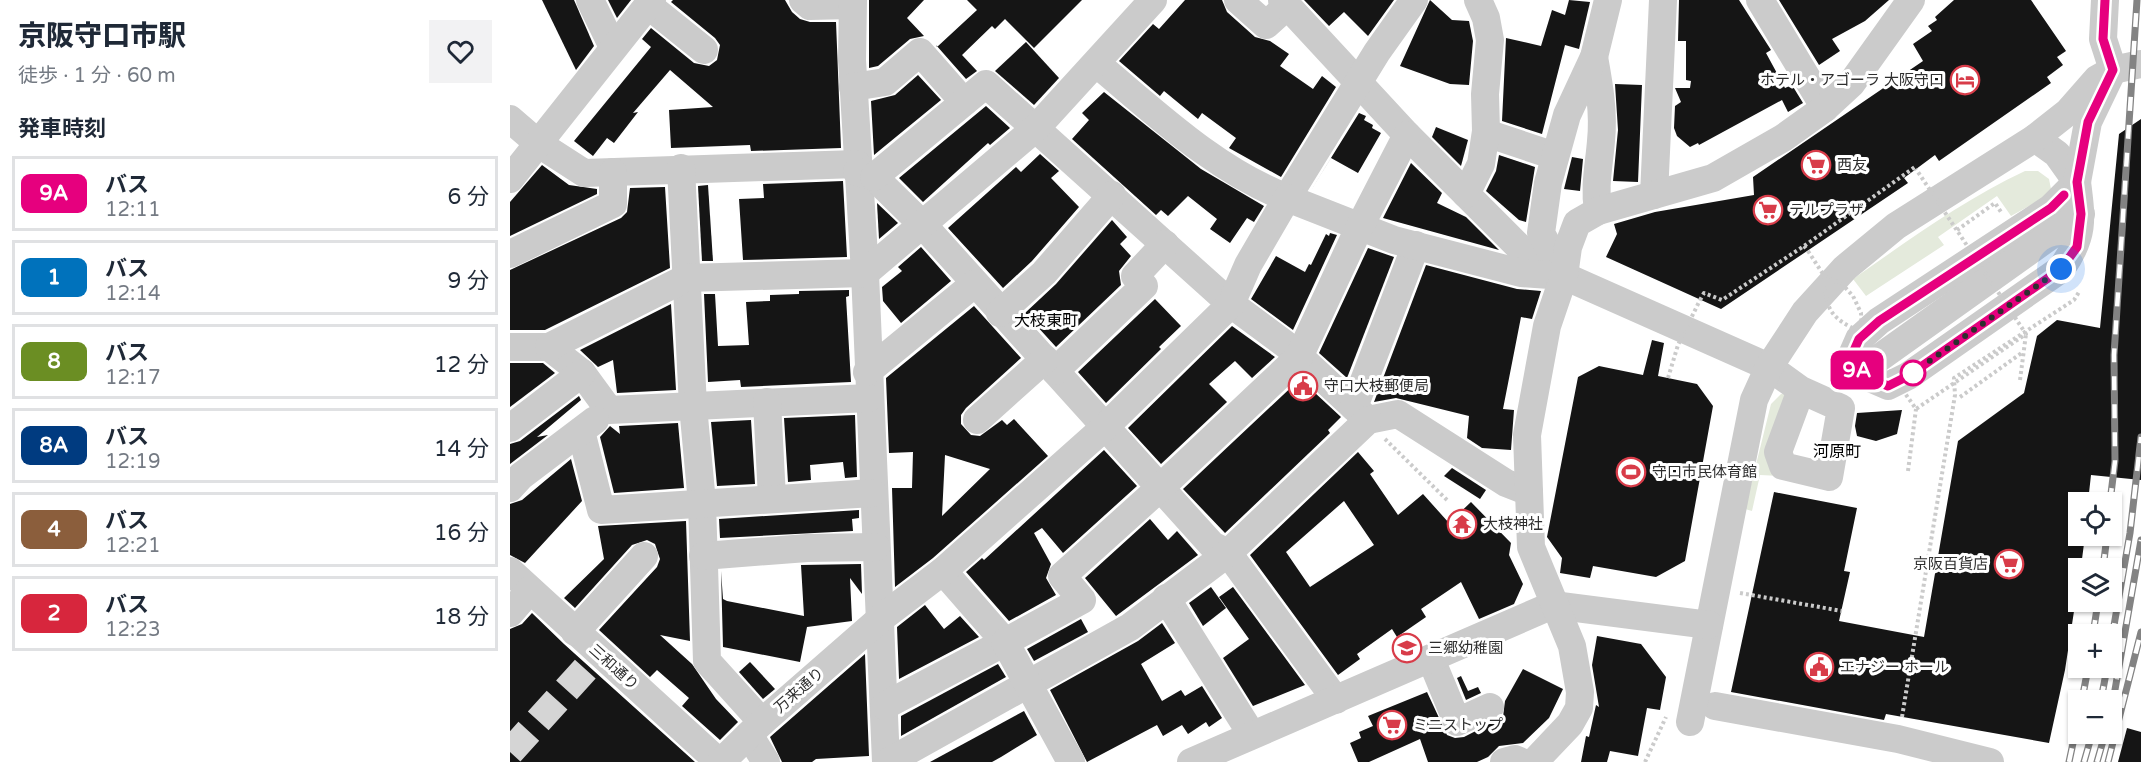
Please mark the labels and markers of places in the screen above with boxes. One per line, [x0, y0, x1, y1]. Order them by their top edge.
hotel icon: ホテル・アゴーラ 大阪守口 [1949, 64, 1981, 96]
place label: ホテル・アゴーラ 大阪守口 [1760, 71, 1944, 89]
supermarket icon: 西友 [1800, 149, 1832, 181]
place label: 西友 [1837, 156, 1867, 174]
supermarket icon: テルプラザ [1752, 194, 1784, 226]
place label: テルプラザ [1789, 201, 1864, 219]
unlabelled marker [1900, 360, 1926, 386]
public building icon: 守口大枝郵便局 [1287, 370, 1319, 402]
place label: 守口大枝郵便局 [1324, 377, 1429, 395]
sports icon: 守口市民体育館 [1615, 456, 1647, 488]
place label: 守口市民体育館 [1652, 463, 1757, 481]
temple icon: 大枝神社 [1446, 508, 1478, 540]
place label: 大枝神社 [1483, 515, 1543, 533]
supermarket icon: 京阪百貨店 [1993, 548, 2025, 580]
place label: 京阪百貨店 [1913, 555, 1988, 573]
school or university icon: 三郷幼稚園 [1391, 632, 1423, 664]
place label: 三郷幼稚園 [1428, 639, 1503, 657]
public building icon: エナジー ホール [1803, 651, 1835, 683]
place label: エナジー ホール [1840, 658, 1949, 676]
supermarket icon: ミニストップ [1376, 709, 1408, 741]
place label: ミニストップ [1413, 716, 1503, 734]

